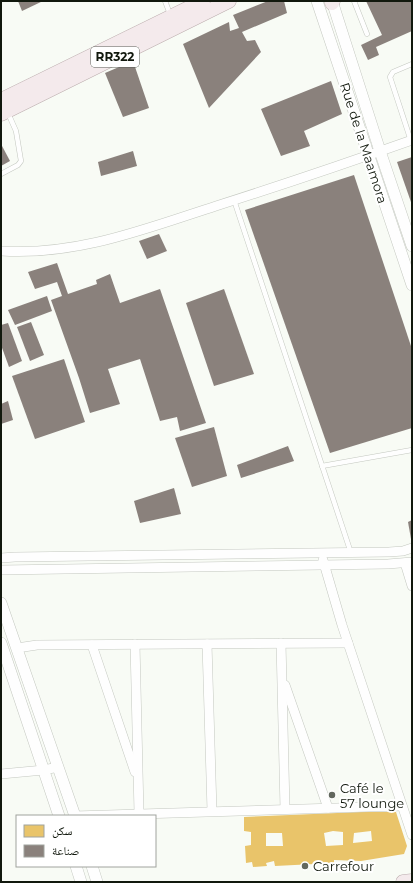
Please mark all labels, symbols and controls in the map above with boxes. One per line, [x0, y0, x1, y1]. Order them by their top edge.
road number: RR322 [91, 47, 139, 67]
street label: Rue de la Maamora [337, 81, 391, 205]
place label: Café le 57 lounge [340, 780, 404, 811]
marker: Café le 57 lounge [327, 790, 337, 800]
legend [16, 815, 156, 867]
text: سكن [52, 823, 73, 838]
text: صناعة [52, 843, 79, 858]
place label: Carrefour [313, 858, 374, 874]
marker: Carrefour [300, 861, 310, 871]

